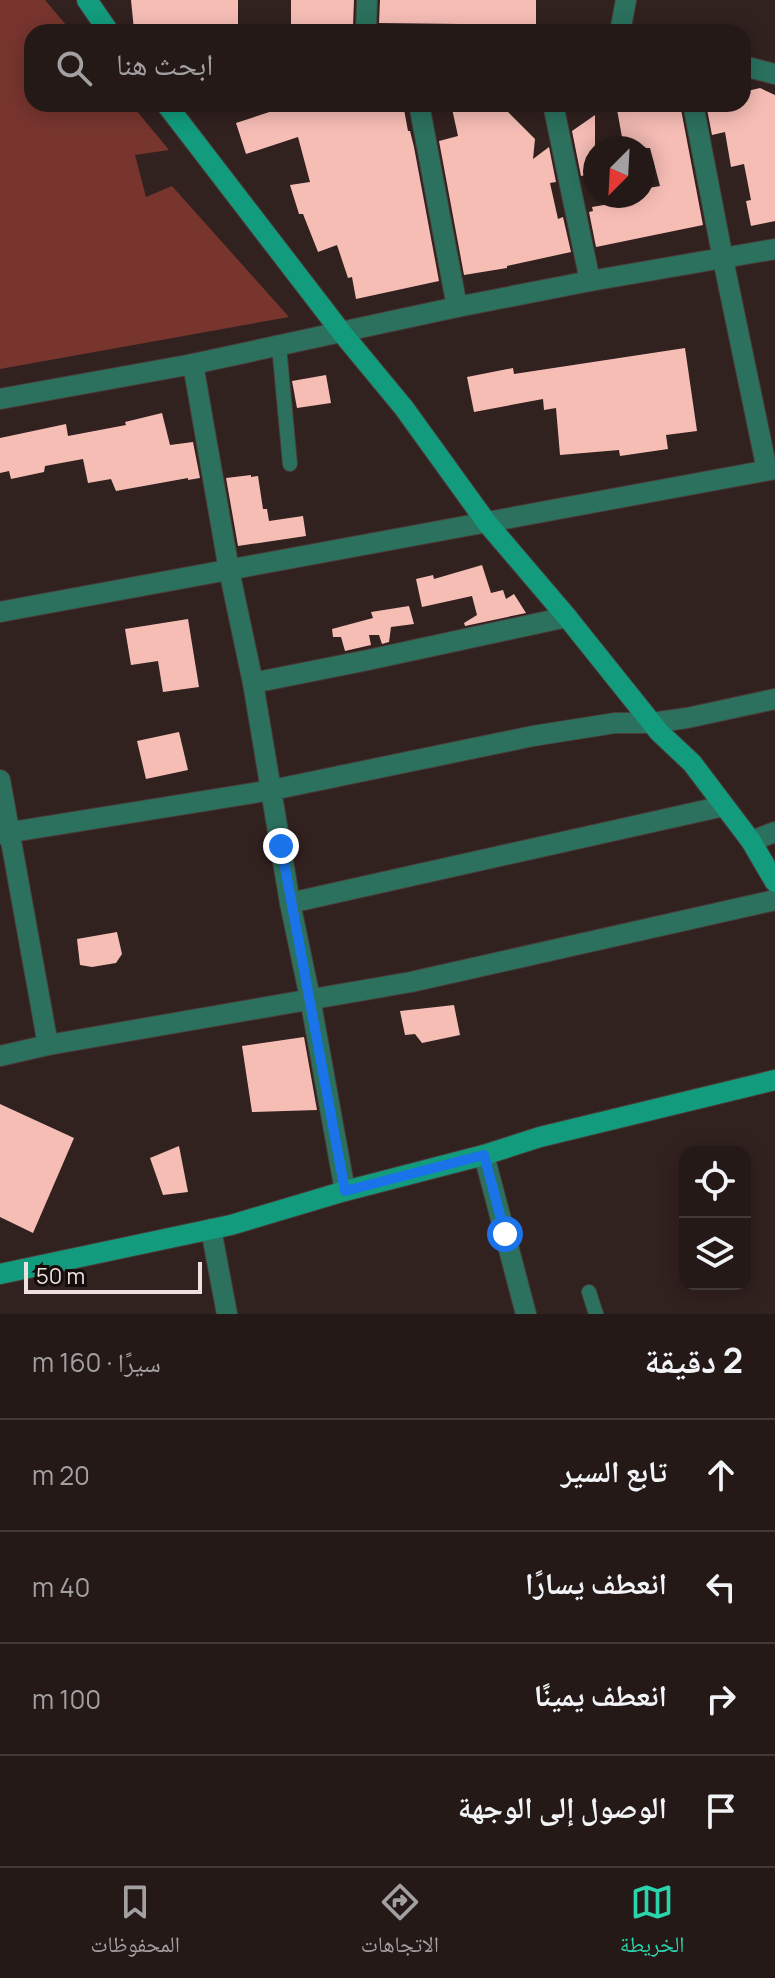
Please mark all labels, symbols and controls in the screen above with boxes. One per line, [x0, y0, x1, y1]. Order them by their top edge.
search box [24, 24, 751, 112]
text: ابحث هنا [116, 43, 213, 84]
icon: search [52, 46, 96, 90]
north arrow [583, 136, 655, 208]
route end [263, 828, 299, 864]
map controls [679, 1146, 751, 1290]
button: locate [679, 1146, 751, 1218]
route start [487, 1216, 523, 1252]
button: layers [679, 1218, 751, 1290]
scale bar [24, 1258, 202, 1294]
text: 50 m [36, 1261, 85, 1291]
text: 2 دقيقة [645, 1337, 743, 1383]
text: سيرًا · 160 m [32, 1344, 161, 1380]
text: تابع السير [561, 1450, 667, 1491]
icon: ahead [699, 1453, 743, 1497]
text: 20 m [32, 1457, 90, 1493]
text: انعطف يسارًا [525, 1562, 667, 1603]
icon: left [699, 1565, 743, 1609]
text: 40 m [32, 1569, 90, 1605]
text: انعطف يمينًا [534, 1674, 667, 1715]
icon: right [699, 1677, 743, 1721]
text: 100 m [32, 1681, 101, 1717]
text: الوصول إلى الوجهة [458, 1786, 667, 1827]
icon: arrive [699, 1789, 743, 1833]
tab: المحفوظات [90, 1880, 180, 1966]
tab: الاتجاهات [361, 1880, 439, 1966]
tab: الخريطة [620, 1880, 685, 1966]

